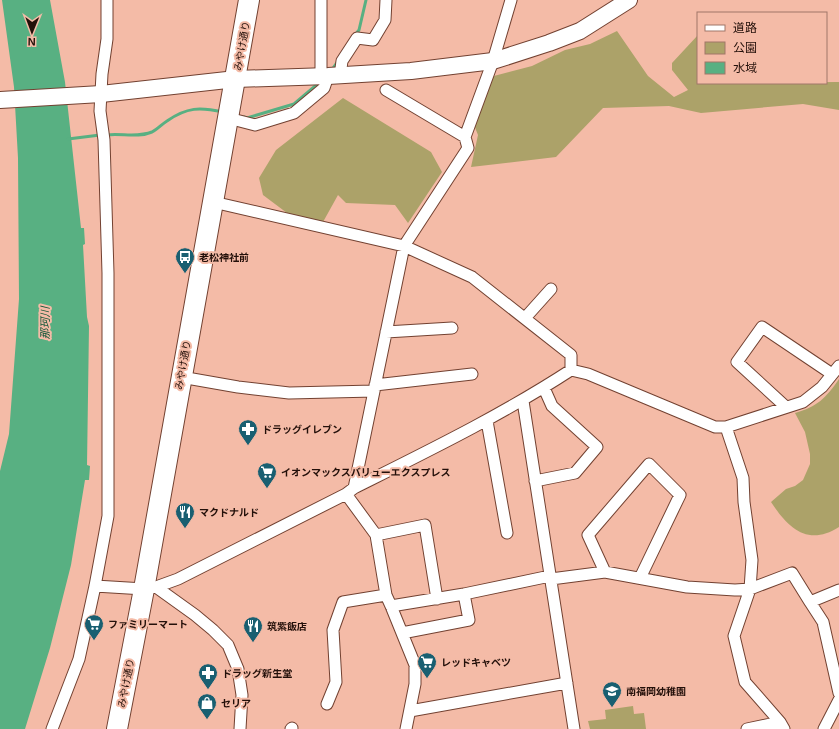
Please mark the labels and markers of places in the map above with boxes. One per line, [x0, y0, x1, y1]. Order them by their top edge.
bus stop icon: 老松神社前 [174, 246, 196, 274]
place label: 老松神社前 [199, 252, 249, 263]
pharmacy icon: ドラッグイレブン [237, 418, 259, 446]
place label: ドラッグイレブン [262, 424, 342, 435]
supermarket icon: イオンマックスバリューエクスプレス [256, 461, 278, 489]
place label: イオンマックスバリューエクスプレス [281, 467, 450, 478]
restaurant icon: マクドナルド [174, 501, 196, 529]
place label: マクドナルド [199, 507, 259, 518]
supermarket icon: ファミリーマート [83, 613, 105, 641]
restaurant icon: 筑紫飯店 [242, 615, 264, 643]
place label: ファミリーマート [108, 619, 188, 630]
place label: 筑紫飯店 [267, 621, 307, 632]
supermarket icon: レッドキャベツ [416, 651, 438, 679]
place label: レッドキャベツ [441, 657, 511, 668]
pharmacy icon: ドラッグ新生堂 [197, 662, 219, 690]
place label: ドラッグ新生堂 [222, 668, 292, 679]
school or university icon: 南福岡幼稚園 [601, 680, 623, 708]
place label: 南福岡幼稚園 [626, 686, 686, 697]
shop icon: セリア [196, 692, 218, 720]
place label: セリア [221, 698, 251, 709]

